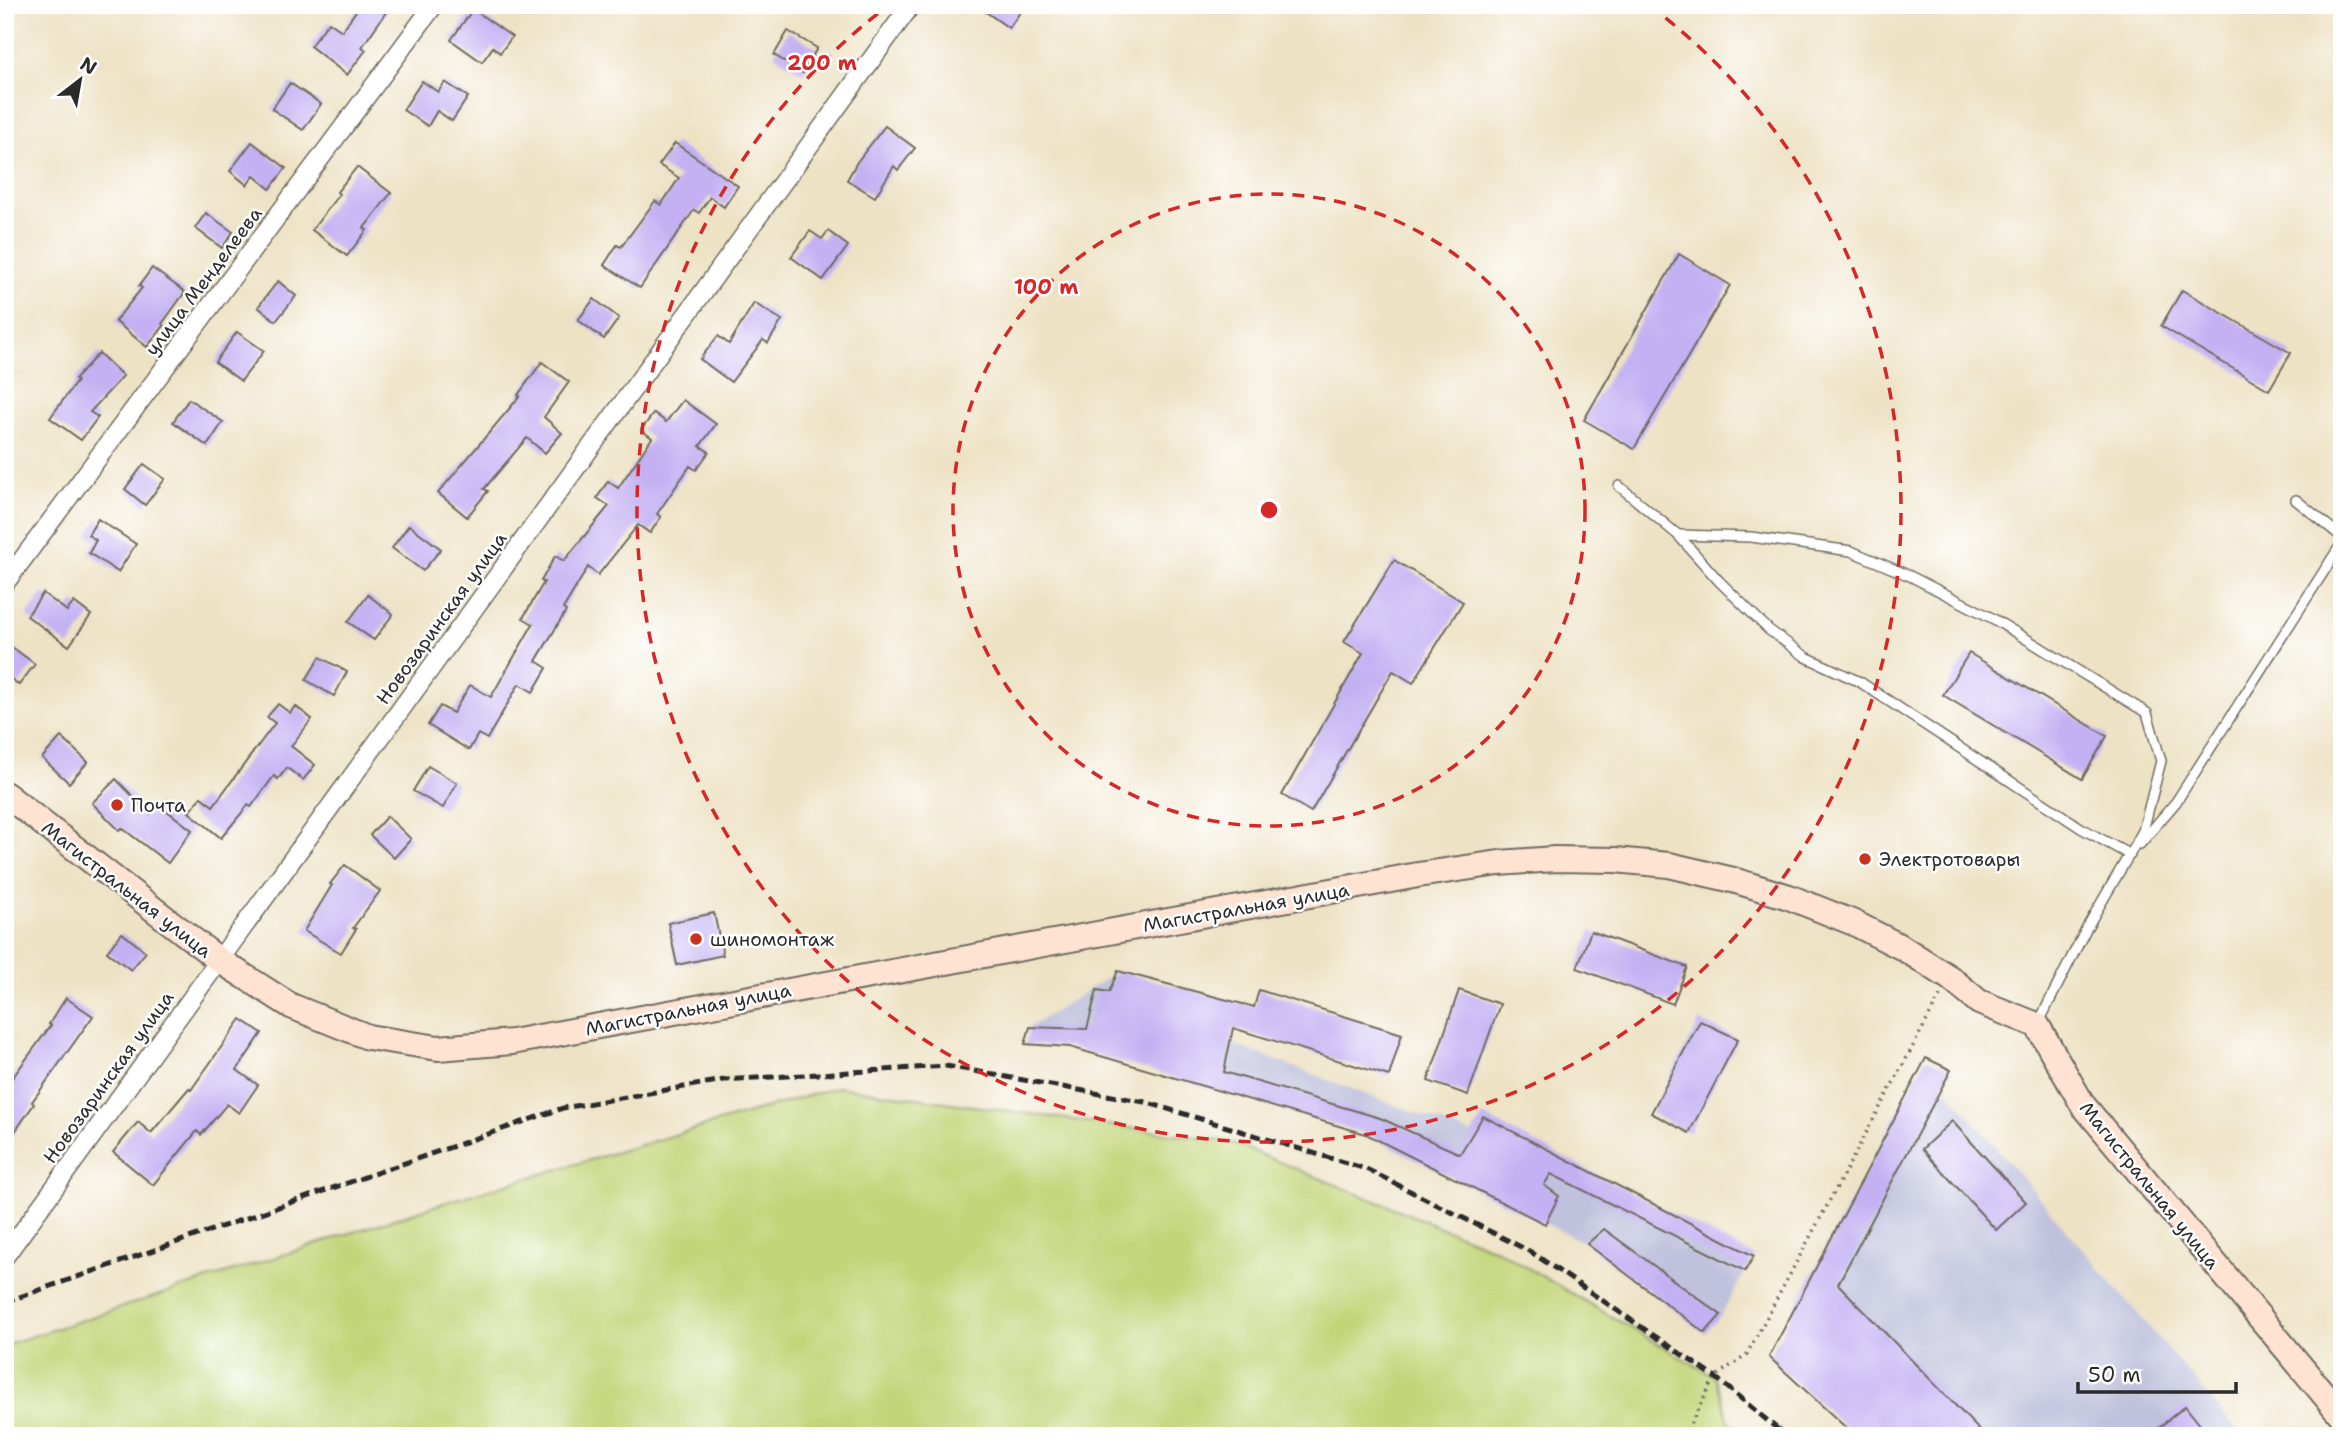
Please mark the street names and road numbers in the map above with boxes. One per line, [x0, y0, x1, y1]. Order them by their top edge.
street label: улица Менделеева [139, 202, 268, 361]
street label: Новозаринская улица [370, 527, 513, 709]
street label: Магистральная улица [37, 815, 217, 964]
street label: Магистральная улица [1141, 877, 1351, 938]
street label: Магистральная улица [583, 977, 793, 1042]
street label: Новозаринская улица [37, 986, 180, 1168]
street label: Магистральная улица [2074, 1096, 2225, 1275]

